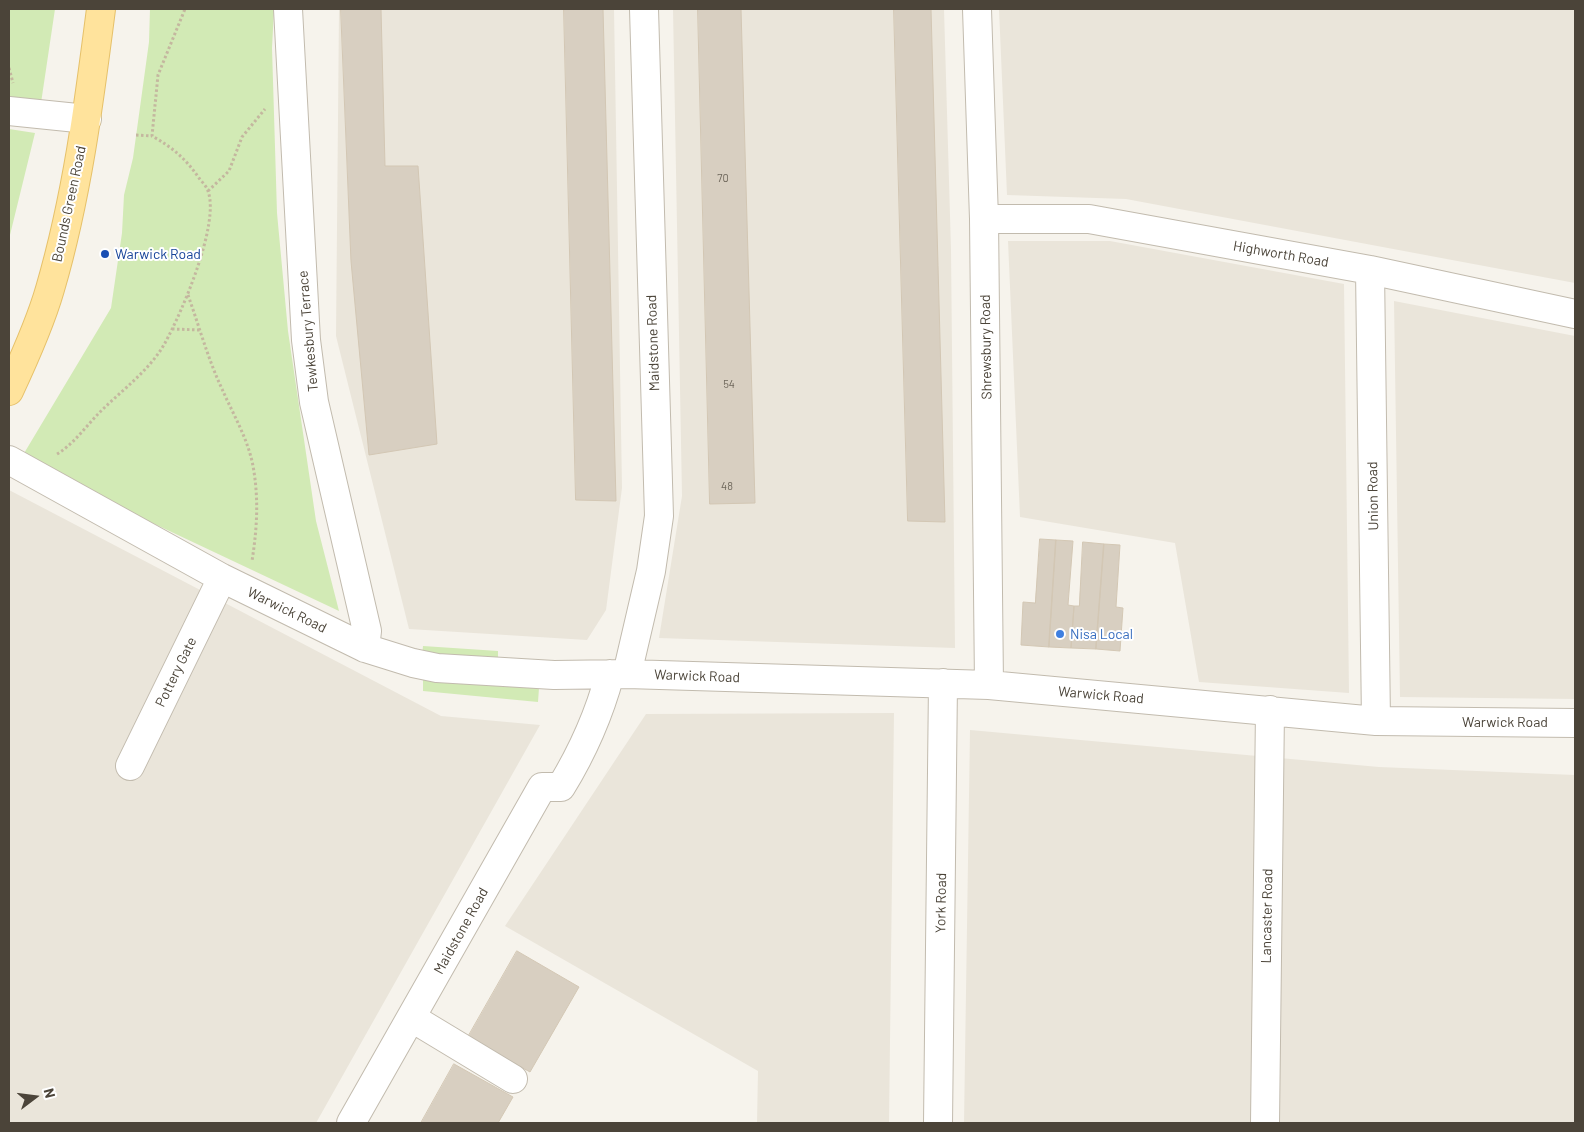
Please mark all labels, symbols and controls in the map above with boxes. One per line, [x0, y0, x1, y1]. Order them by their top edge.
street label: Bounds Green Road [48, 144, 90, 264]
house number: 70 [717, 171, 729, 185]
street label: Highworth Road [1232, 237, 1330, 271]
place label: Warwick Road [115, 246, 201, 262]
marker: Warwick Road [99, 248, 111, 260]
street label: Tewkesbury Terrace [294, 270, 322, 392]
street label: Shrewsbury Road [977, 294, 995, 400]
street label: Maidstone Road [643, 295, 663, 391]
house number: 54 [723, 377, 735, 391]
street label: Union Road [1364, 461, 1382, 531]
house number: 48 [721, 479, 733, 493]
street label: Warwick Road [245, 584, 329, 636]
place label: Nisa Local [1070, 626, 1133, 642]
marker: Nisa Local [1054, 628, 1066, 640]
street label: Pottery Gate [152, 634, 200, 710]
street label: Warwick Road [654, 666, 740, 686]
street label: Warwick Road [1057, 683, 1145, 707]
street label: Warwick Road [1462, 714, 1548, 730]
street label: Lancaster Road [1258, 868, 1276, 964]
street label: York Road [932, 873, 950, 933]
street label: Maidstone Road [430, 885, 492, 977]
north arrow [10, 1072, 60, 1122]
text: N [41, 1086, 59, 1100]

